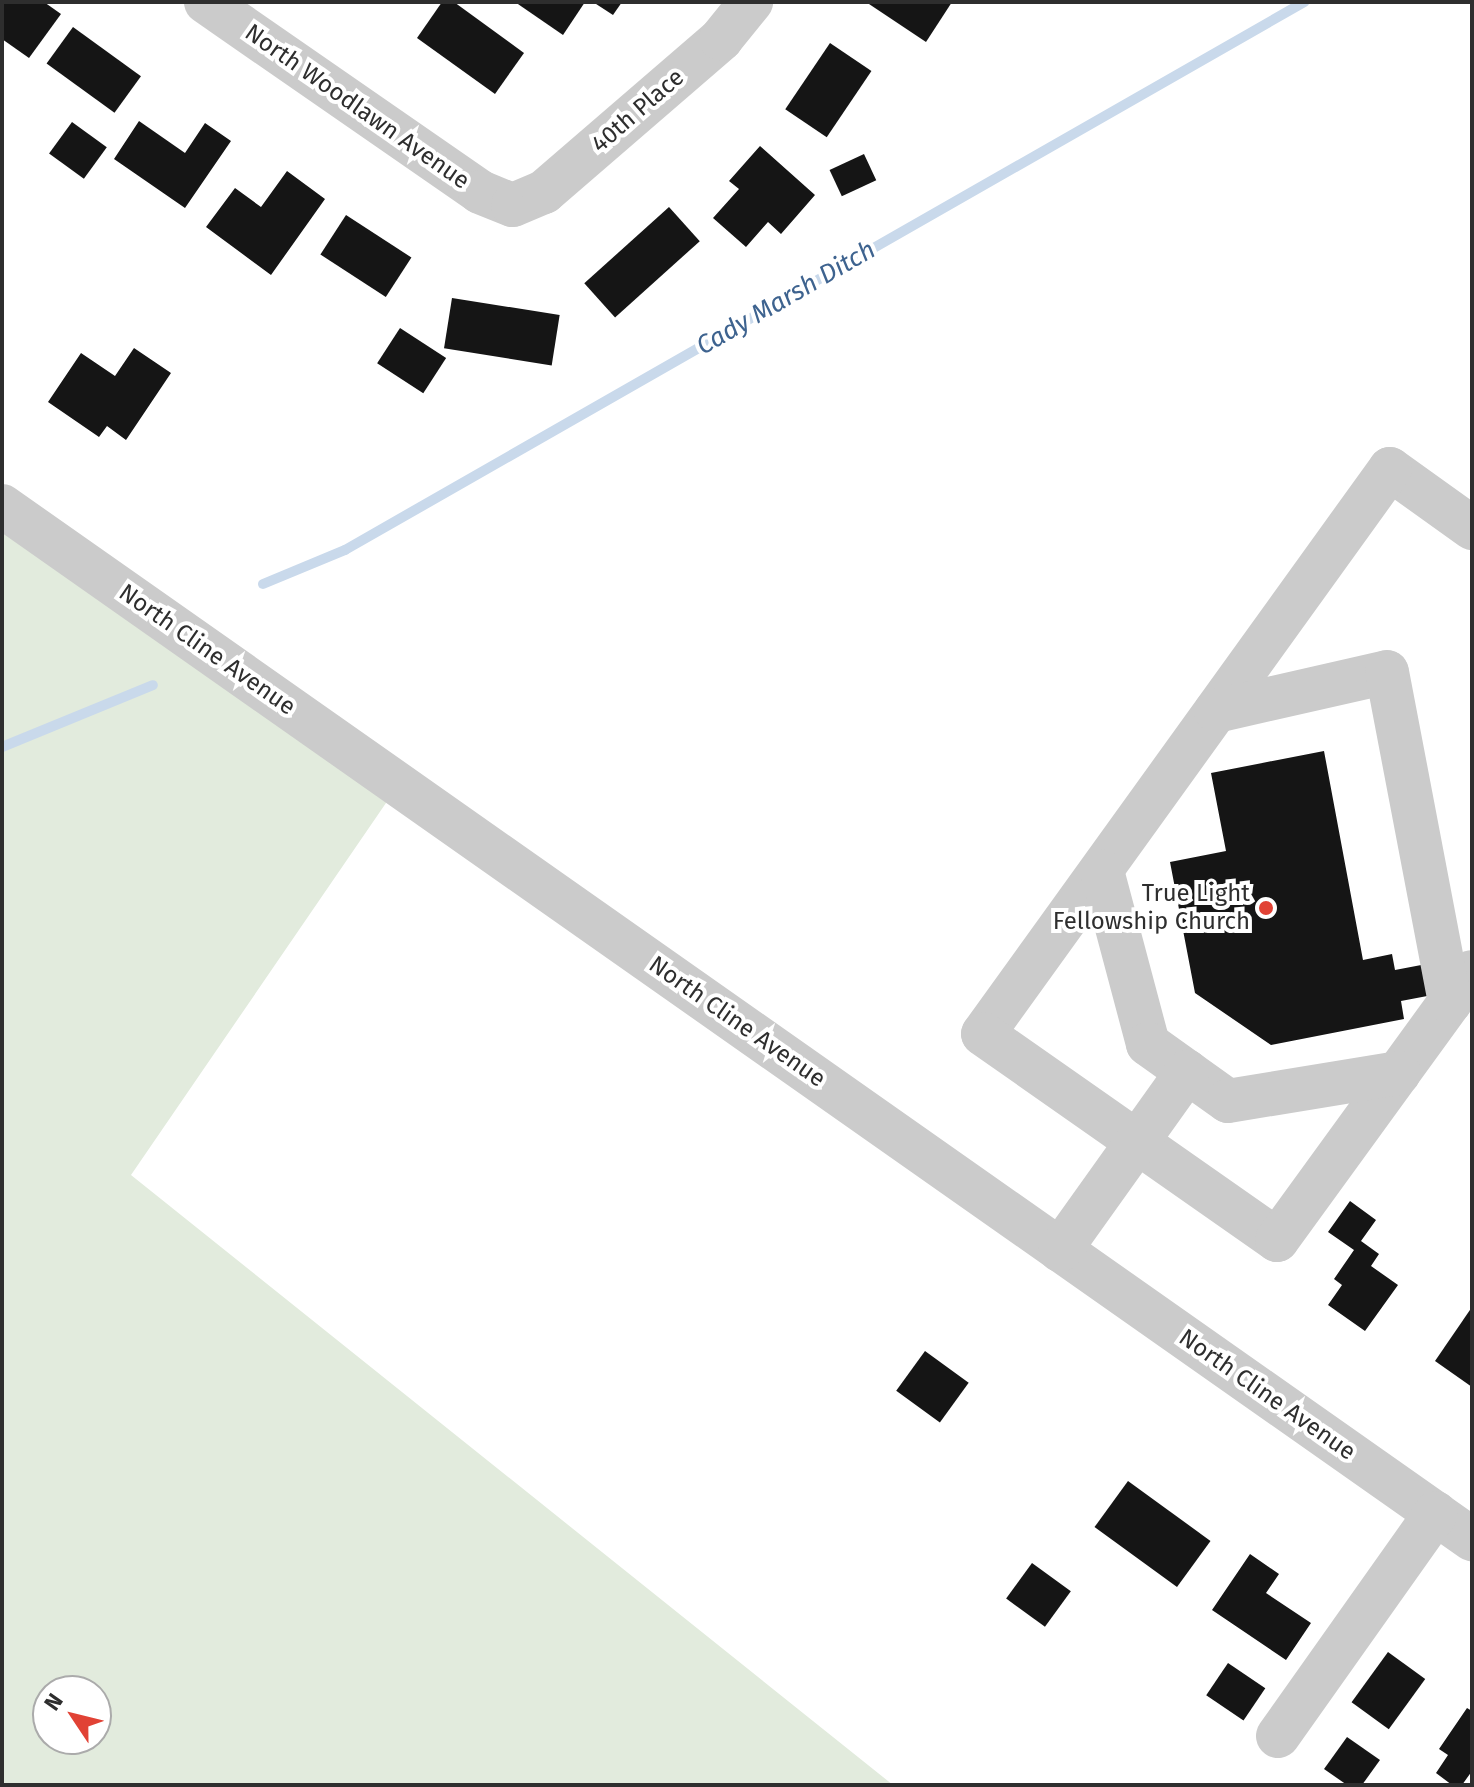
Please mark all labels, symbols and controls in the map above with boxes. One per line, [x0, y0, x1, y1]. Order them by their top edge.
street label: North Woodlawn Avenue [239, 18, 475, 196]
street label: 40th Place [586, 63, 690, 159]
water label: Cady Marsh Ditch [691, 234, 881, 362]
street label: North Cline Avenue [113, 578, 301, 722]
place label: True Light Fellowship Church [1053, 880, 1250, 936]
marker: True Light Fellowship Church [1257, 899, 1275, 917]
street label: North Cline Avenue [643, 950, 831, 1094]
street label: North Cline Avenue [1173, 1323, 1361, 1467]
north arrow [32, 1675, 112, 1755]
text: N [38, 1688, 69, 1716]

